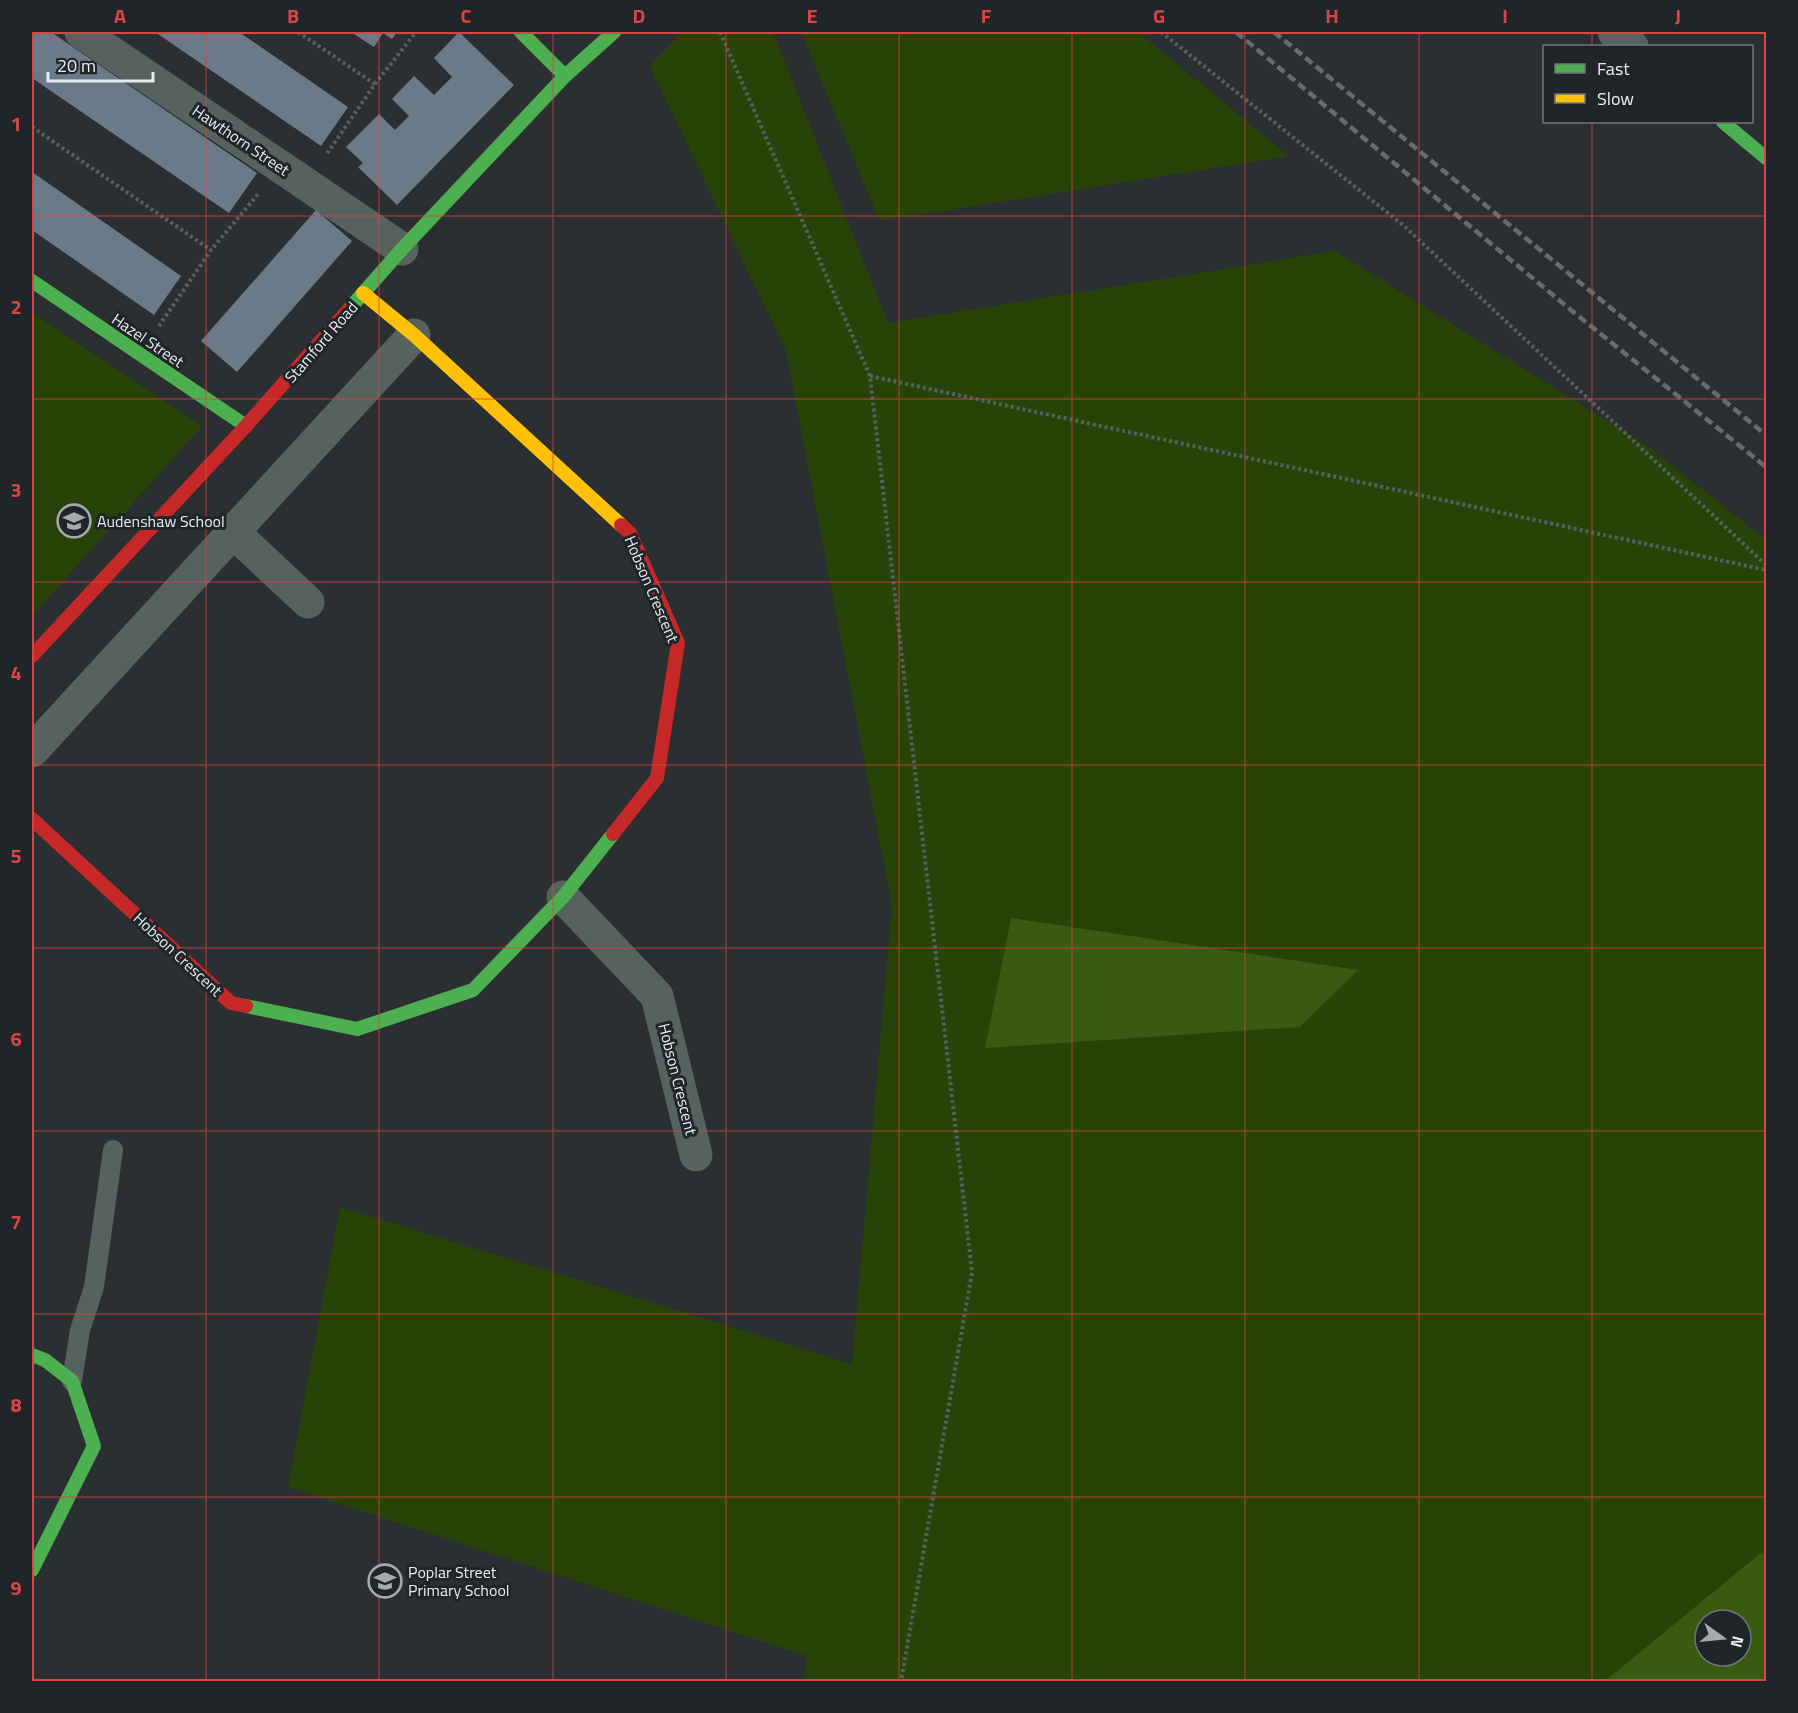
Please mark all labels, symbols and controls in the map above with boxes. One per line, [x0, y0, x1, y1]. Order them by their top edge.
text: A [114, 0, 126, 31]
text: B [287, 0, 299, 31]
text: C [461, 0, 472, 31]
text: D [633, 0, 645, 31]
text: E [806, 0, 818, 31]
text: F [981, 0, 992, 31]
text: G [1153, 0, 1165, 31]
text: H [1325, 0, 1339, 31]
text: I [1502, 0, 1508, 31]
text: J [1675, 0, 1681, 31]
scale bar [48, 45, 153, 83]
legend [1543, 45, 1753, 123]
text: 20 m [57, 52, 96, 79]
text: Fast [1597, 55, 1630, 82]
text: Slow [1597, 85, 1634, 112]
street label: Hawthorn Street [188, 99, 295, 182]
text: 1 [10, 108, 22, 139]
text: 2 [10, 291, 22, 322]
street label: Stamford Road [279, 296, 363, 388]
street label: Hazel Street [107, 307, 189, 373]
text: 3 [10, 474, 22, 505]
school or university icon: Audenshaw School [56, 503, 92, 539]
place label: Audenshaw School [97, 509, 225, 533]
street label: Hobson Crescent [619, 532, 686, 647]
text: 4 [10, 657, 22, 688]
text: 5 [10, 840, 22, 871]
street label: Hobson Crescent [128, 906, 228, 1002]
street label: Hobson Crescent [653, 1021, 704, 1138]
text: 6 [10, 1023, 22, 1054]
text: 7 [10, 1206, 22, 1237]
text: 8 [10, 1389, 22, 1420]
place label: Poplar Street Primary School [408, 1560, 510, 1602]
school or university icon: Poplar Street Primary School [367, 1563, 403, 1599]
text: 9 [10, 1572, 22, 1603]
north arrow [1693, 1608, 1753, 1668]
text: N [1724, 1633, 1751, 1650]

